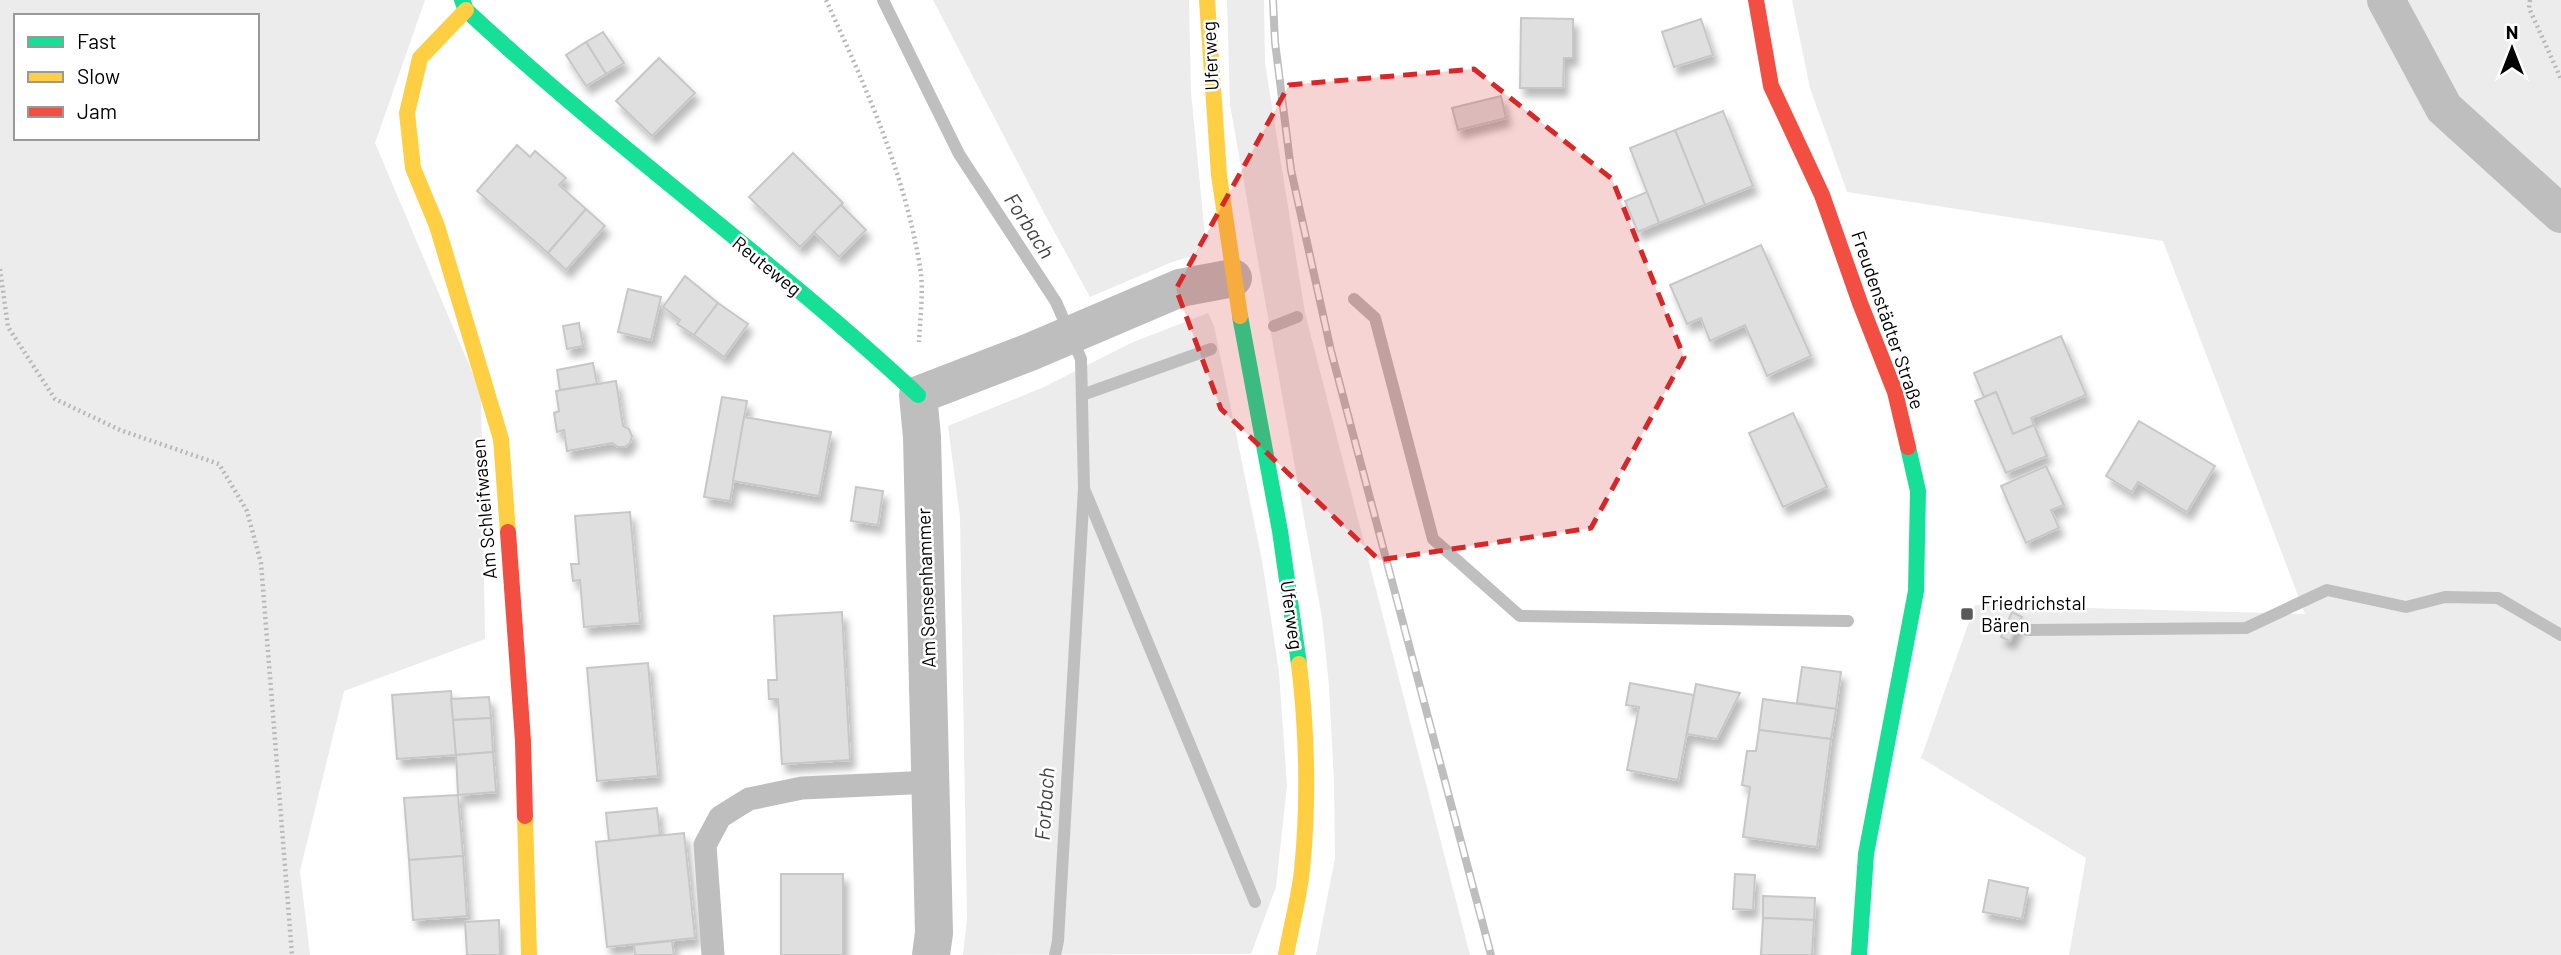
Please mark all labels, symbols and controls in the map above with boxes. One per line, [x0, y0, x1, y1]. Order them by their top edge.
legend [14, 14, 259, 140]
north arrow [2477, 14, 2547, 84]
text: N [2506, 20, 2518, 43]
street label: Uferweg [1196, 21, 1223, 91]
text: Fast [77, 28, 117, 53]
text: Slow [77, 63, 120, 88]
text: Jam [77, 98, 117, 123]
water label: Forbach [1000, 188, 1061, 263]
street label: Freudenstädter Straße [1847, 228, 1930, 412]
street label: Reuteweg [728, 231, 806, 300]
street label: Am Schleifwasen [466, 438, 501, 580]
street label: Am Sensenhammer [911, 507, 940, 669]
street label: Uferweg [1276, 579, 1309, 651]
place label: Friedrichstal Bären [1981, 591, 2086, 636]
marker: Friedrichstal Bären [1959, 606, 1975, 622]
water label: Forbach [1028, 767, 1059, 841]

